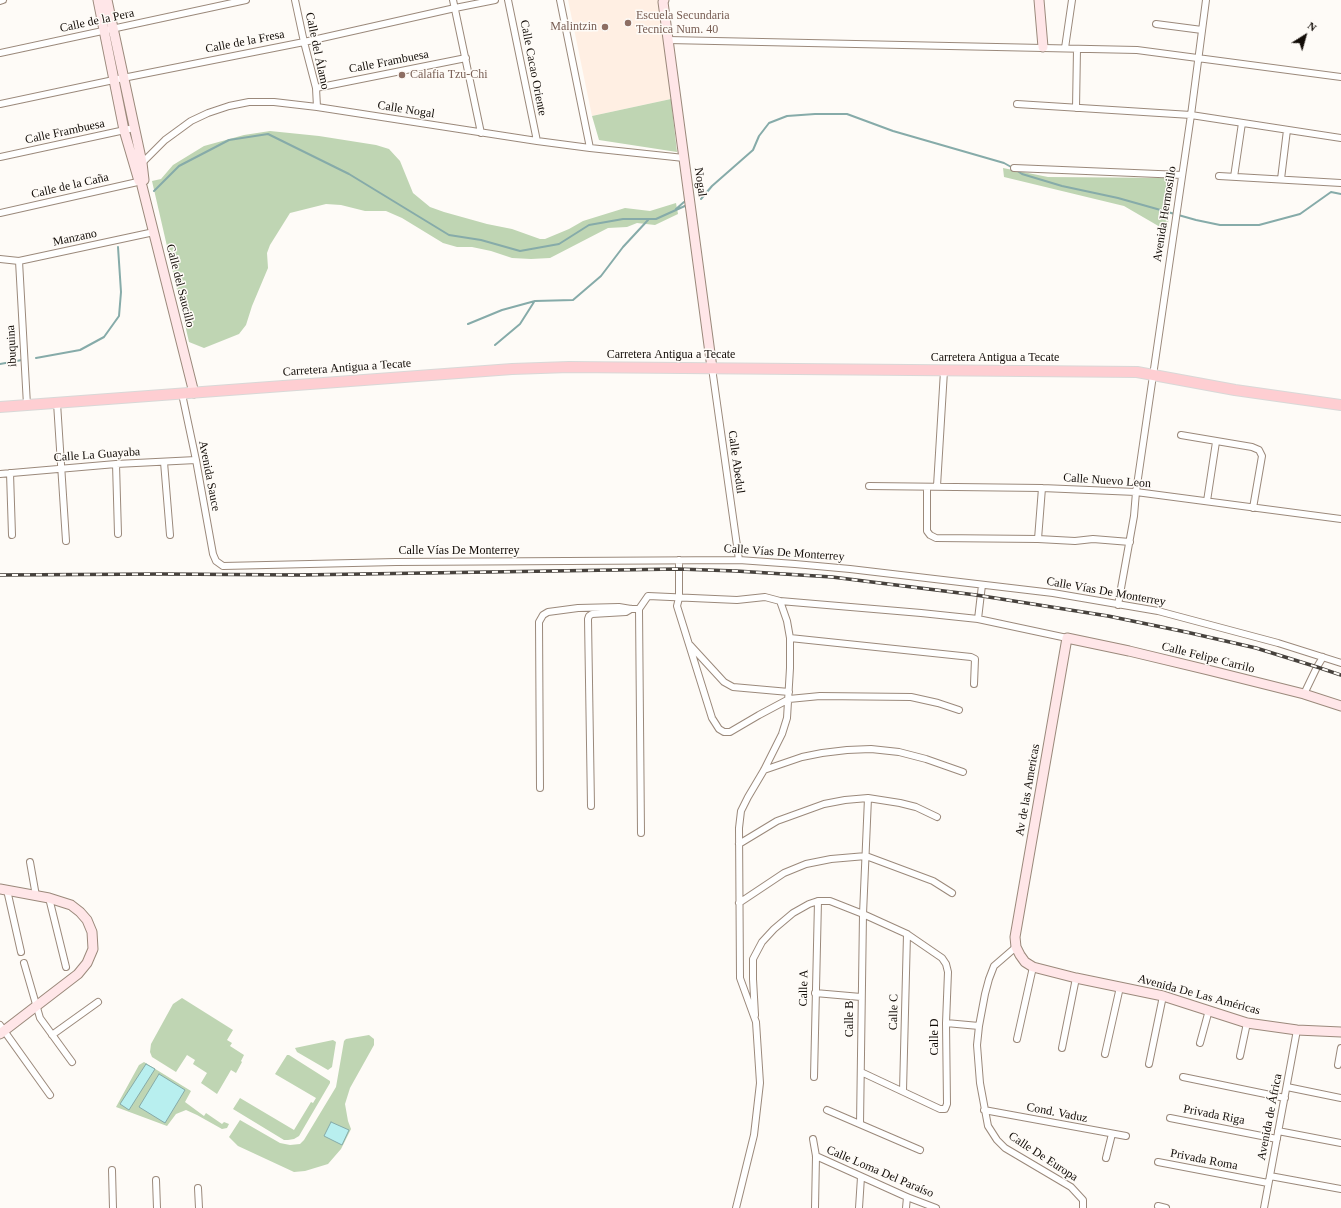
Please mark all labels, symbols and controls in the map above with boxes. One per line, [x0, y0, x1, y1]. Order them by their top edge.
street label: Calle de la Pera [59, 6, 135, 36]
place label: Escuela Secundaria Tecnica Num. 40 [636, 9, 730, 37]
street label: Calle del Álamo [302, 11, 332, 91]
north arrow [1285, 16, 1325, 56]
marker: Escuela Secundaria Tecnica Num. 40 [623, 18, 633, 28]
street label: Calle Cacao Oriente [517, 19, 549, 117]
text: N [1305, 19, 1319, 34]
place label: Malintzin [550, 20, 597, 34]
marker: Malintzin [600, 22, 610, 32]
street label: Calle de la Fresa [204, 27, 286, 57]
street label: Calle Frambuesa [348, 47, 430, 77]
place label: Calafia Tzu-Chi [410, 68, 488, 82]
marker: Calafia Tzu-Chi [397, 70, 407, 80]
street label: Calle Nogal [376, 98, 436, 122]
street label: Calle Frambuesa [24, 117, 106, 147]
street label: Avenida Hermosillo [1150, 165, 1180, 263]
street label: Nogal [691, 166, 709, 198]
street label: Calle de la Caña [30, 170, 110, 202]
street label: Manzano [52, 226, 98, 250]
street label: Calle del Saucillo [163, 243, 197, 329]
street label: ibuquina [4, 325, 20, 367]
street label: Carretera Antigua a Tecate [607, 348, 735, 362]
street label: Carretera Antigua a Tecate [931, 351, 1059, 365]
street label: Carretera Antigua a Tecate [282, 356, 412, 380]
street label: Calle Abedul [724, 429, 748, 495]
street label: Avenida Sauce [195, 440, 223, 512]
street label: Calle La Guayaba [53, 445, 141, 465]
street label: Calle Nuevo Leon [1063, 471, 1151, 491]
street label: Calle Vías De Monterrey [723, 542, 845, 564]
street label: Calle Vías De Monterrey [399, 544, 519, 558]
street label: Calle Vías De Monterrey [1045, 574, 1167, 610]
street label: Calle Felipe Carrilo [1160, 639, 1256, 677]
street label: Av de las Americas [1013, 743, 1043, 837]
street label: Calle A [796, 969, 812, 1007]
street label: Avenida De Las Américas [1136, 972, 1262, 1018]
street label: Calle C [886, 994, 902, 1030]
street label: Calle B [843, 1001, 857, 1037]
street label: Calle D [928, 1019, 942, 1055]
street label: Avenida de África [1255, 1073, 1285, 1161]
street label: Cond. Vaduz [1025, 1100, 1089, 1126]
street label: Privada Riga [1182, 1102, 1246, 1128]
street label: Calle De Europa [1006, 1129, 1080, 1185]
street label: Calle Loma Del Paraíso [824, 1143, 936, 1201]
street label: Privada Roma [1169, 1146, 1239, 1174]

